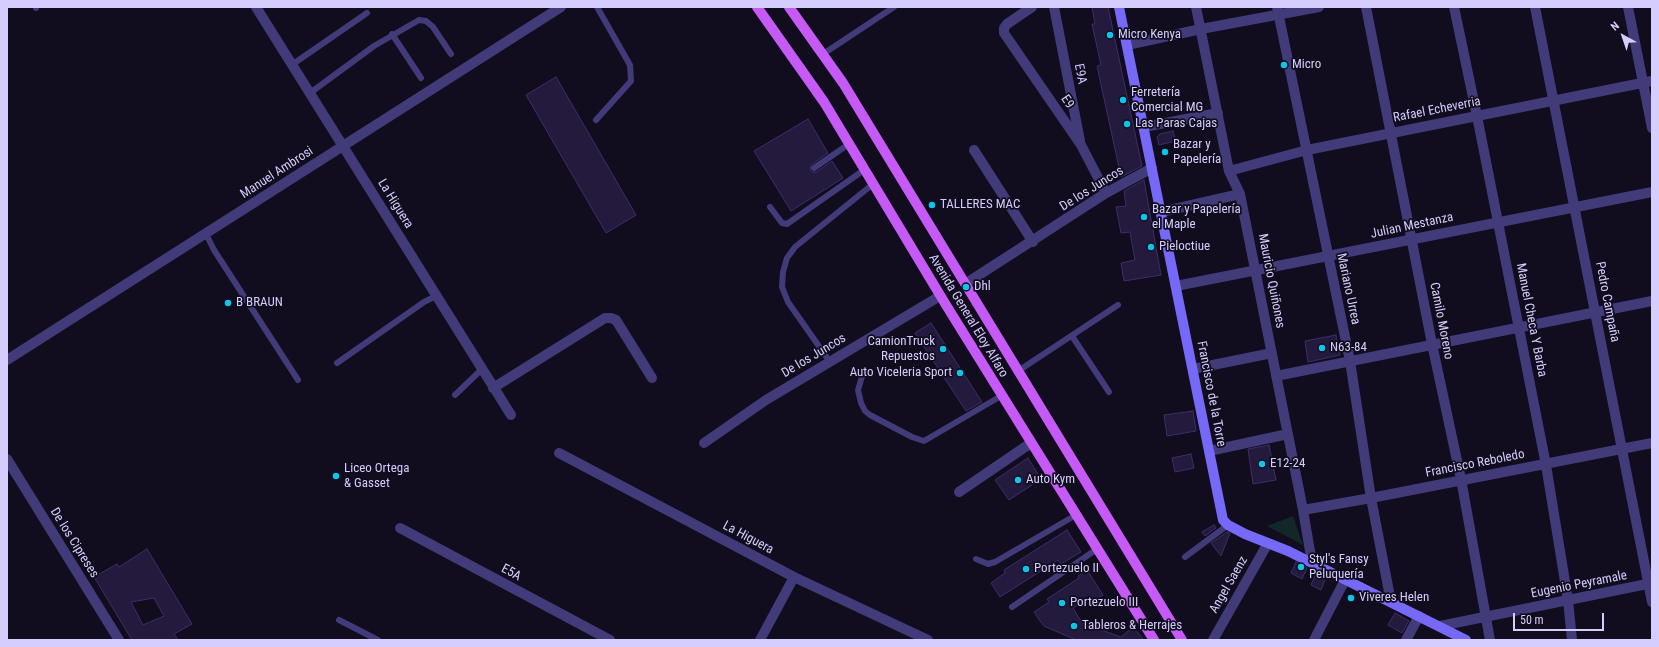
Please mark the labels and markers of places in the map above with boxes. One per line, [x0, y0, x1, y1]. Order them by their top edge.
place label: Micro Kenya [1118, 27, 1181, 43]
marker: Micro Kenya [1105, 30, 1115, 40]
place label: Micro [1292, 57, 1321, 73]
marker: Micro [1279, 60, 1289, 70]
place label: Ferretería Comercial MG [1131, 85, 1203, 116]
marker: Ferretería Comercial MG [1118, 95, 1128, 105]
place label: Las Paras Cajas [1135, 116, 1217, 132]
marker: Las Paras Cajas [1122, 119, 1132, 129]
place label: Bazar y Papelería [1173, 137, 1221, 168]
marker: Bazar y Papelería [1160, 147, 1170, 157]
place label: TALLERES MAC [940, 197, 1020, 213]
marker: TALLERES MAC [927, 200, 937, 210]
place label: Bazar y Papelería el Maple [1152, 202, 1241, 233]
marker: Bazar y Papelería el Maple [1139, 212, 1149, 222]
place label: Pieloctiue [1159, 239, 1210, 255]
marker: Pieloctiue [1146, 242, 1156, 252]
place label: Dhl [974, 279, 991, 295]
marker: Dhl [961, 282, 971, 292]
place label: B BRAUN [236, 295, 283, 311]
marker: B BRAUN [223, 298, 233, 308]
place label: CamionTruck Repuestos [867, 334, 935, 365]
place label: N63-84 [1330, 340, 1367, 356]
marker: N63-84 [1317, 343, 1327, 353]
marker: CamionTruck Repuestos [938, 344, 948, 354]
place label: Auto Viceleria Sport [850, 365, 952, 381]
marker: Auto Viceleria Sport [955, 368, 965, 378]
place label: E12-24 [1270, 456, 1305, 472]
marker: E12-24 [1257, 459, 1267, 469]
place label: Liceo Ortega & Gasset [344, 461, 409, 492]
marker: Liceo Ortega & Gasset [331, 471, 341, 481]
place label: Auto Kym [1026, 472, 1075, 488]
marker: Auto Kym [1013, 475, 1023, 485]
place label: Styl's Fansy Peluquería [1309, 552, 1369, 583]
place label: Portezuelo II [1034, 561, 1099, 577]
marker: Styl's Fansy Peluquería [1296, 562, 1306, 572]
marker: Portezuelo II [1021, 564, 1031, 574]
place label: Viveres Helen [1359, 590, 1429, 606]
marker: Viveres Helen [1346, 593, 1356, 603]
place label: Portezuelo III [1070, 595, 1138, 611]
marker: Portezuelo III [1057, 598, 1067, 608]
place label: Tableros & Herrajes [1082, 618, 1182, 634]
marker: Tableros & Herrajes [1069, 621, 1079, 631]

